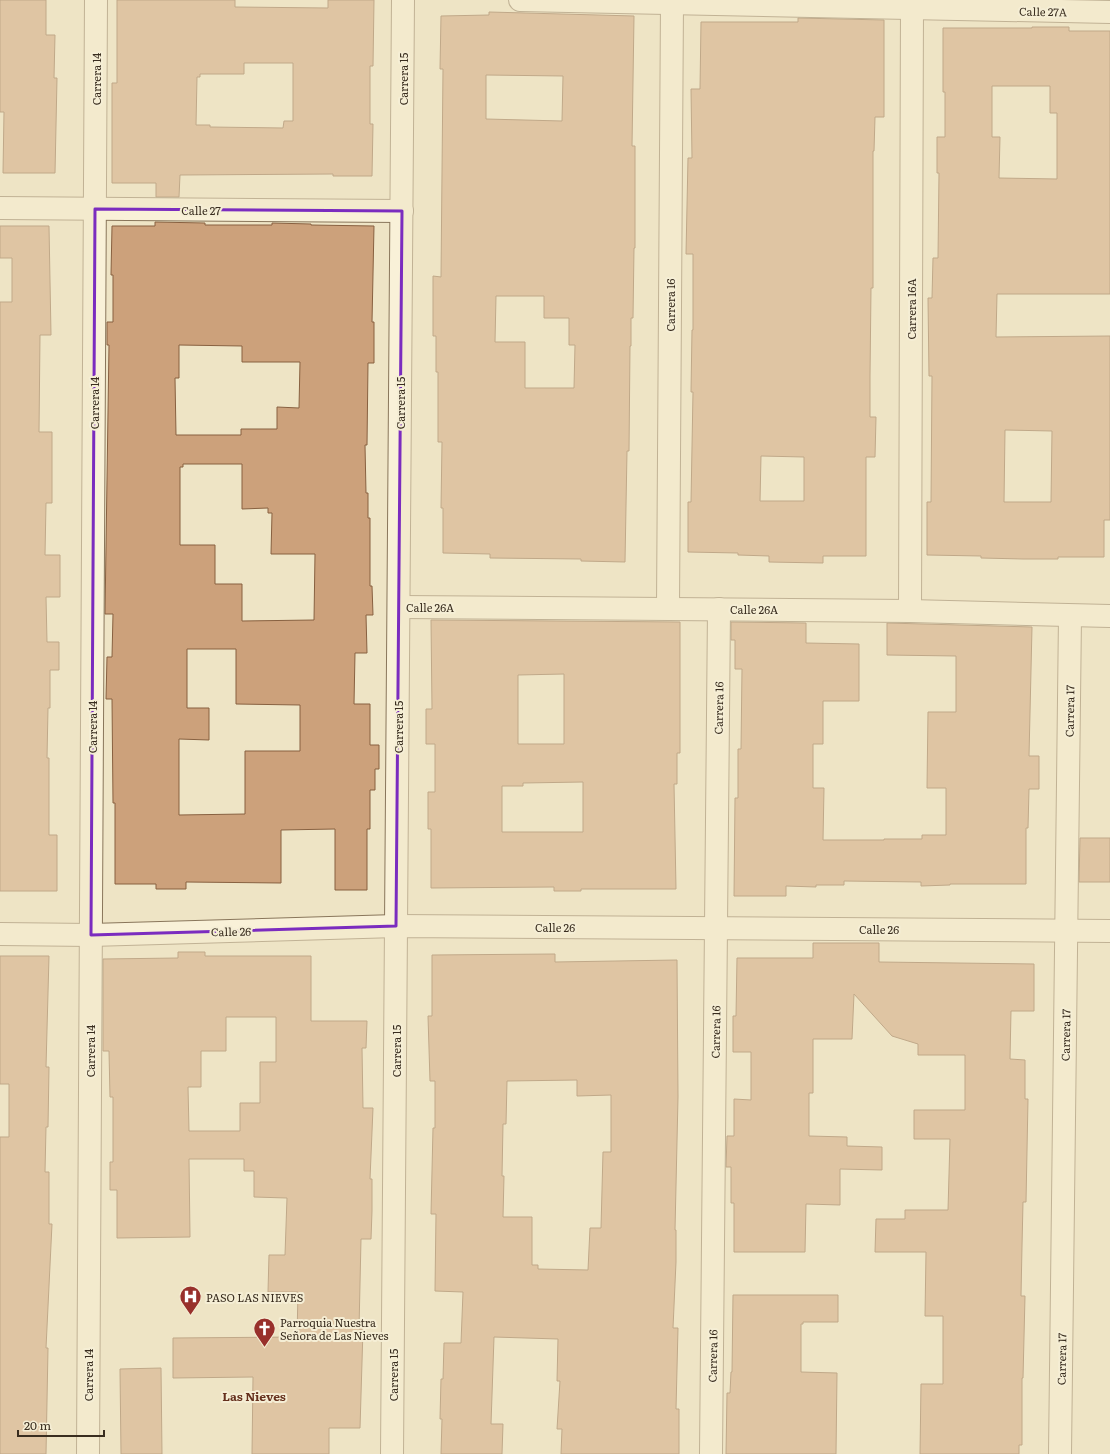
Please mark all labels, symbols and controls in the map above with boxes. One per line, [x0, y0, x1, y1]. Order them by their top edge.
street label: Calle 27A [1019, 3, 1067, 19]
street label: Carrera 15 [395, 52, 411, 105]
street label: Carrera 14 [88, 53, 104, 105]
street label: Calle 27 [181, 202, 221, 218]
street label: Carrera 16 [662, 278, 678, 332]
street label: Carrera 16A [903, 278, 919, 340]
street label: Carrera 15 [392, 376, 408, 429]
street label: Carrera 14 [86, 377, 102, 429]
street label: Calle 26A [406, 599, 454, 615]
street label: Calle 26A [730, 601, 778, 617]
street label: Carrera 16 [710, 681, 726, 735]
street label: Carrera 17 [1061, 684, 1077, 737]
street label: Carrera 15 [390, 700, 406, 753]
street label: Carrera 14 [84, 701, 100, 753]
street label: Calle 26 [535, 919, 575, 935]
street label: Calle 26 [859, 921, 899, 937]
street label: Calle 26 [211, 923, 251, 939]
street label: Carrera 16 [707, 1005, 723, 1059]
street label: Carrera 17 [1057, 1008, 1073, 1061]
street label: Carrera 15 [388, 1024, 404, 1077]
street label: Carrera 14 [82, 1025, 98, 1077]
hospital icon: PASO LAS NIEVES [177, 1284, 203, 1317]
place label: PASO LAS NIEVES [206, 1289, 303, 1305]
place label: Parroquia Nuestra Señora de Las Nieves [280, 1314, 388, 1343]
church icon: Parroquia Nuestra Señora de Las Nieves [252, 1315, 278, 1348]
street label: Carrera 16 [704, 1329, 720, 1383]
street label: Carrera 17 [1053, 1332, 1069, 1385]
street label: Carrera 15 [385, 1348, 401, 1401]
street label: Carrera 14 [80, 1349, 96, 1401]
district label: Las Nieves [222, 1387, 286, 1405]
scale bar [18, 1412, 104, 1438]
text: 20 m [24, 1416, 51, 1434]

